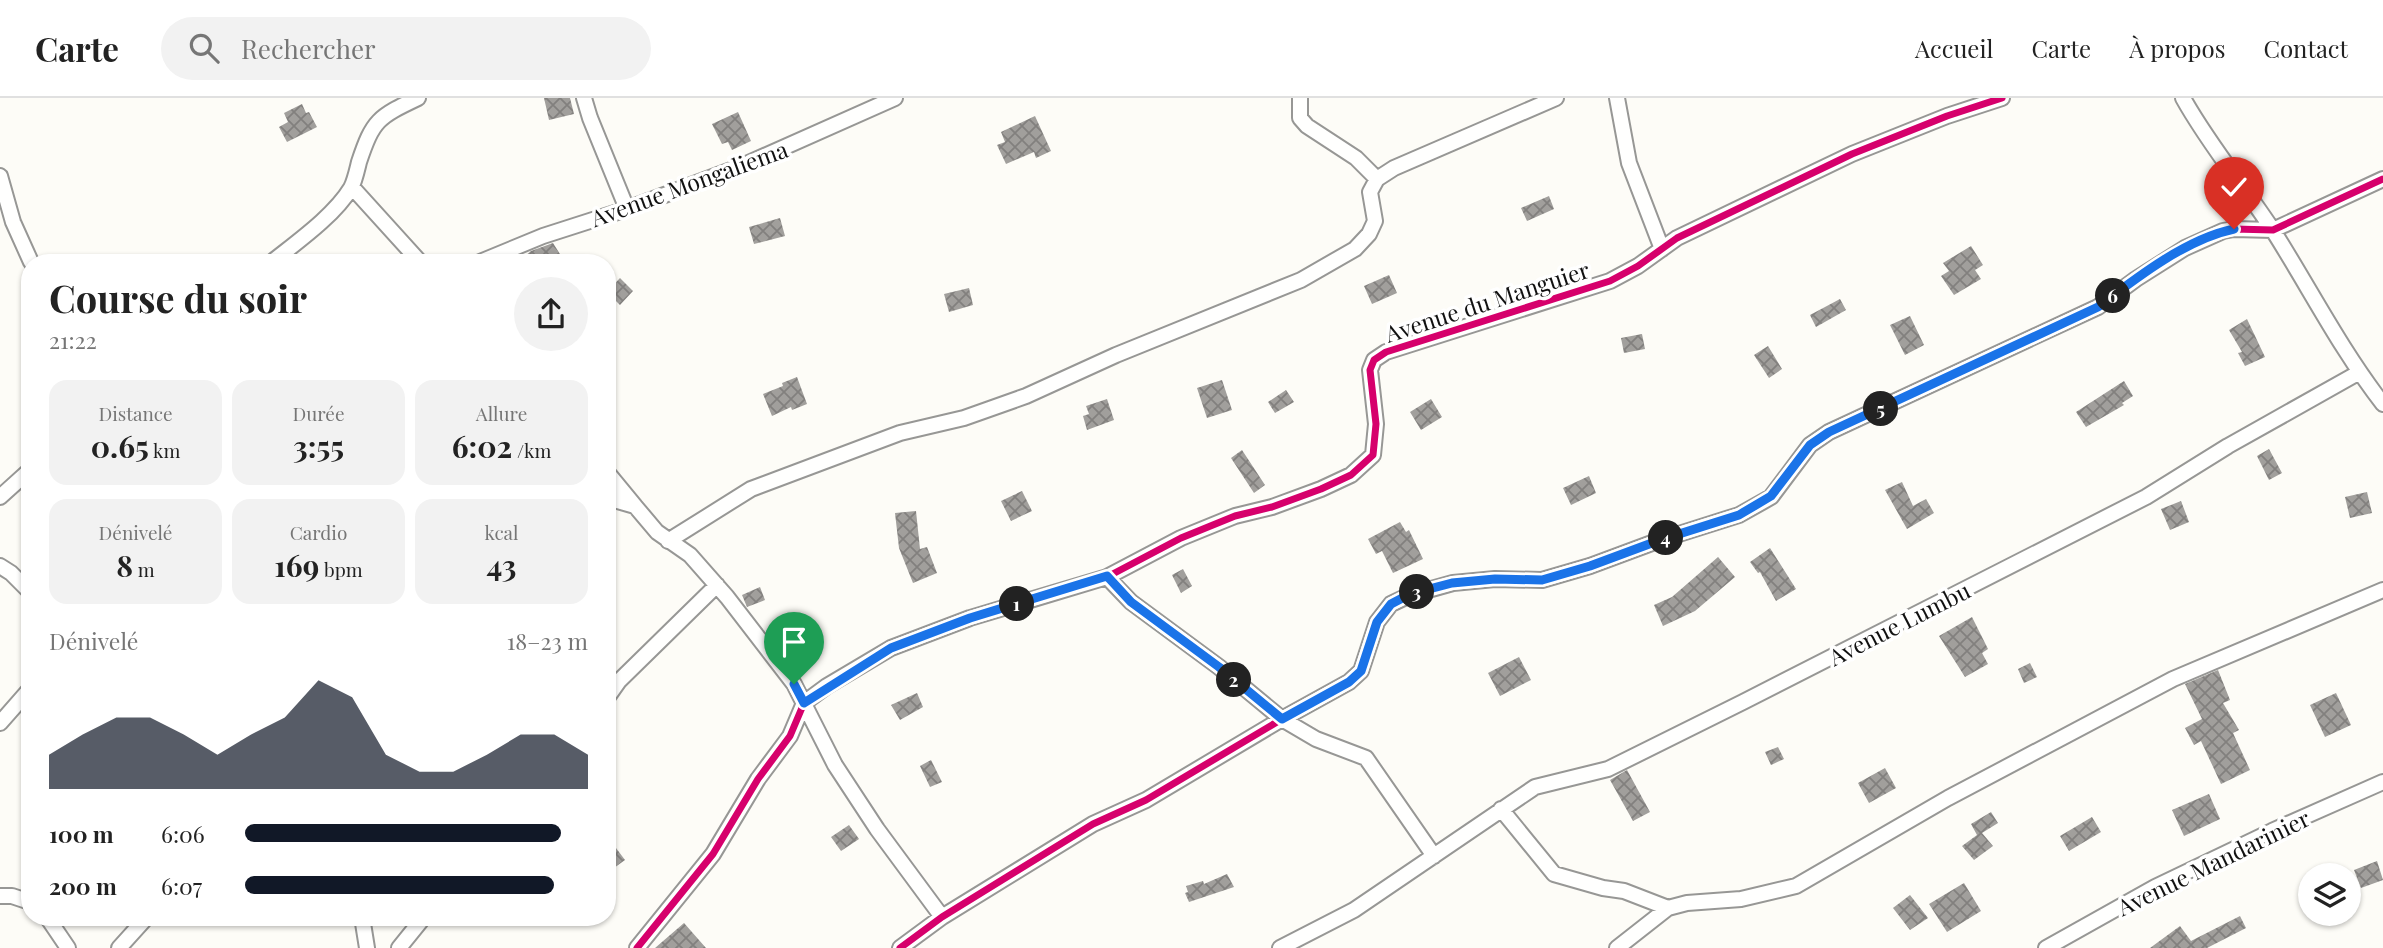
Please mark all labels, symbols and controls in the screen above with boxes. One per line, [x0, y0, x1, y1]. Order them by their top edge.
search box [161, 17, 651, 80]
text: Carte [35, 26, 119, 70]
icon: search [185, 29, 223, 67]
text: Rechercher [241, 31, 376, 66]
text: Accueil [1915, 32, 1993, 64]
text: Carte [2031, 32, 2091, 64]
text: À propos [2129, 32, 2225, 64]
text: Contact [2263, 32, 2348, 64]
street label: Avenue Mongaliema [585, 133, 792, 233]
pin [2204, 157, 2264, 229]
icon: check [2215, 168, 2253, 206]
street label: Avenue du Manguier [1380, 253, 1593, 349]
text: Course du soir [49, 272, 307, 323]
button: share [514, 277, 588, 351]
pin: 6 [2096, 278, 2130, 314]
text: 6 [2107, 282, 2118, 308]
text: 21:22 [49, 324, 97, 355]
pin: 5 [1864, 392, 1898, 426]
text: 5 [1876, 395, 1885, 421]
text: Distance [98, 400, 173, 426]
text: Durée [292, 400, 345, 426]
text: Allure [476, 400, 527, 426]
text: 0.65 [91, 426, 149, 466]
text: 3:55 [293, 426, 344, 466]
text: 6:02 [452, 426, 512, 466]
text: km [149, 437, 180, 463]
text: /km [512, 437, 551, 463]
text: Dénivelé [99, 519, 172, 545]
text: Cardio [290, 519, 347, 545]
text: kcal [484, 519, 519, 545]
pin: 4 [1648, 520, 1684, 556]
text: 4 [1660, 524, 1671, 550]
text: 8 [116, 545, 133, 585]
text: 169 [274, 545, 319, 585]
text: 43 [487, 545, 516, 585]
text: m [133, 556, 155, 582]
text: bpm [319, 556, 363, 582]
pin: 3 [1400, 574, 1434, 610]
street label: Avenue Lumbu [1822, 574, 1975, 673]
text: 3 [1412, 578, 1421, 604]
pin: 1 [1000, 587, 1034, 622]
text: 1 [1013, 590, 1020, 616]
pin [764, 612, 824, 684]
icon: arrive [775, 623, 813, 661]
text: Dénivelé [49, 625, 138, 656]
text: 18–23 m [507, 625, 588, 656]
pin: 2 [1216, 662, 1252, 698]
text: 2 [1229, 666, 1238, 692]
street label: Avenue Mandarinier [2111, 802, 2315, 923]
text: 100 m [49, 818, 114, 849]
text: 6:06 [161, 818, 205, 849]
map controls [2298, 863, 2361, 926]
button: layers [2298, 863, 2361, 926]
text: 200 m [49, 870, 117, 901]
text: 6:07 [161, 870, 202, 901]

